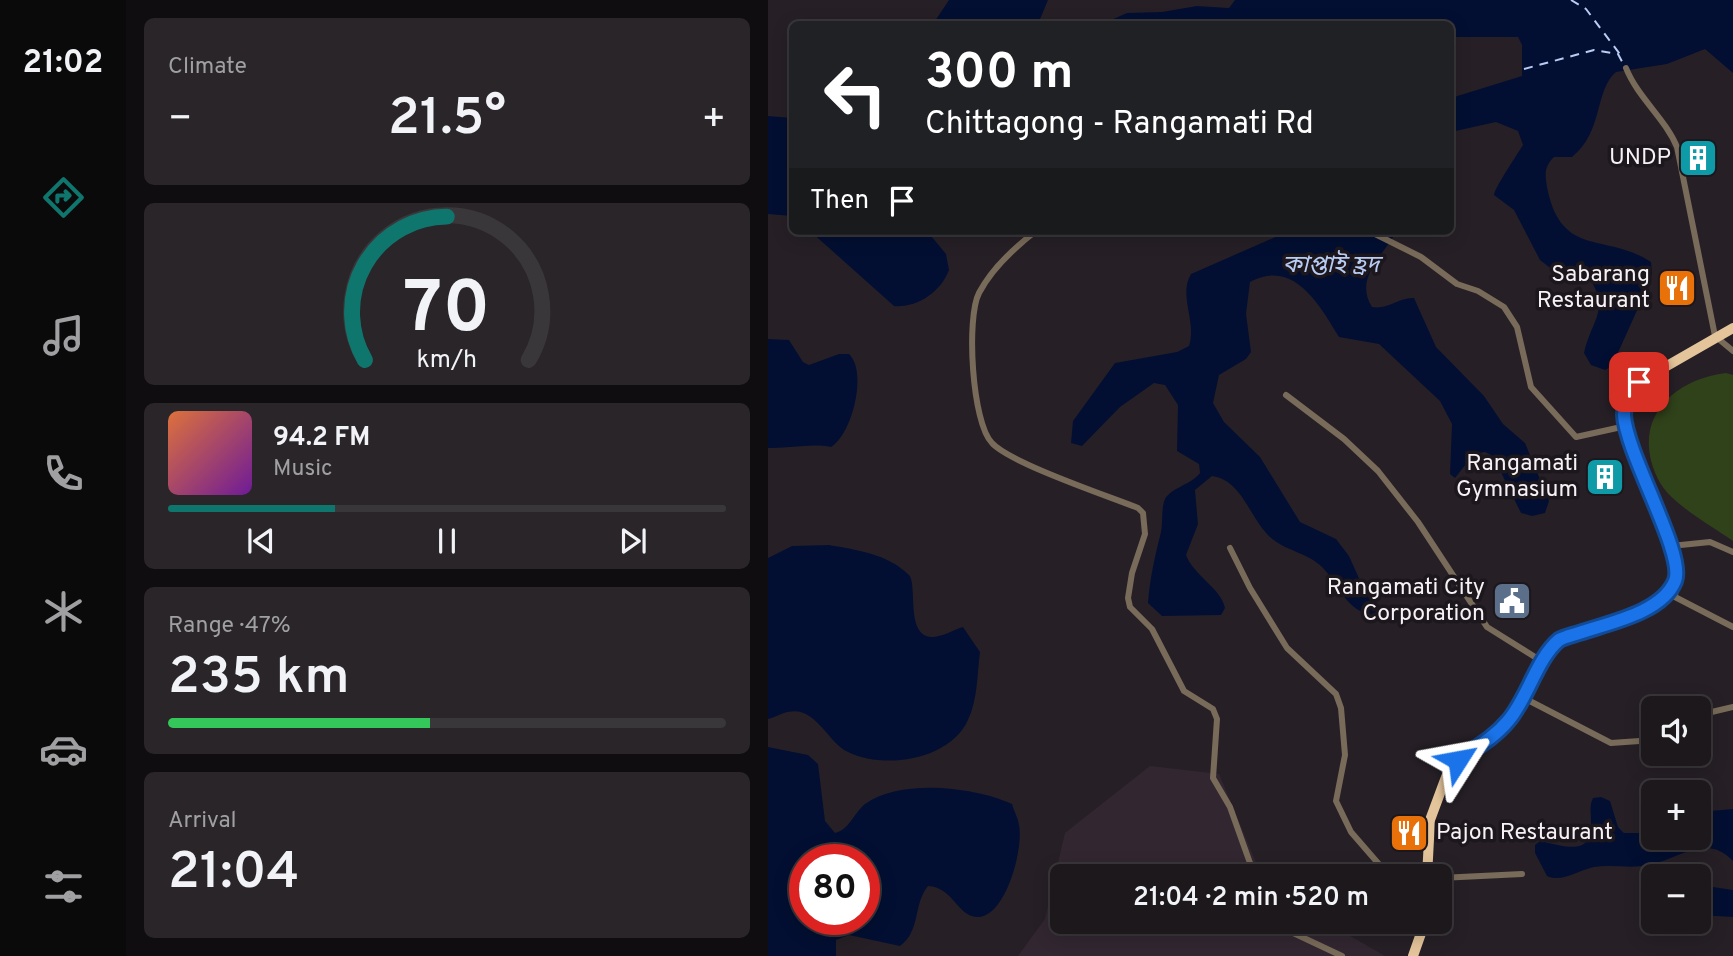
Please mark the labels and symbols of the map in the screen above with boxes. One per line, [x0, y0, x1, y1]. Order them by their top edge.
building icon: UNDP [1677, 137, 1719, 179]
place label: UNDP [1609, 144, 1671, 173]
water label: কাপ্তাই হ্রদ [1283, 250, 1384, 281]
place label: Sabarang Restaurant [1537, 261, 1650, 316]
restaurant icon: Sabarang Restaurant [1656, 267, 1698, 309]
pin [1609, 352, 1669, 412]
place label: Rangamati Gymnasium [1456, 450, 1578, 505]
building icon: Rangamati Gymnasium [1584, 456, 1626, 498]
place label: Rangamati City Corporation [1327, 574, 1485, 629]
public building icon: Rangamati City Corporation [1491, 580, 1533, 622]
position arrow [1421, 723, 1495, 797]
restaurant icon: Pajon Restaurant [1388, 812, 1430, 854]
place label: Pajon Restaurant [1436, 819, 1613, 848]
speed limit sign: 80 [789, 844, 880, 935]

